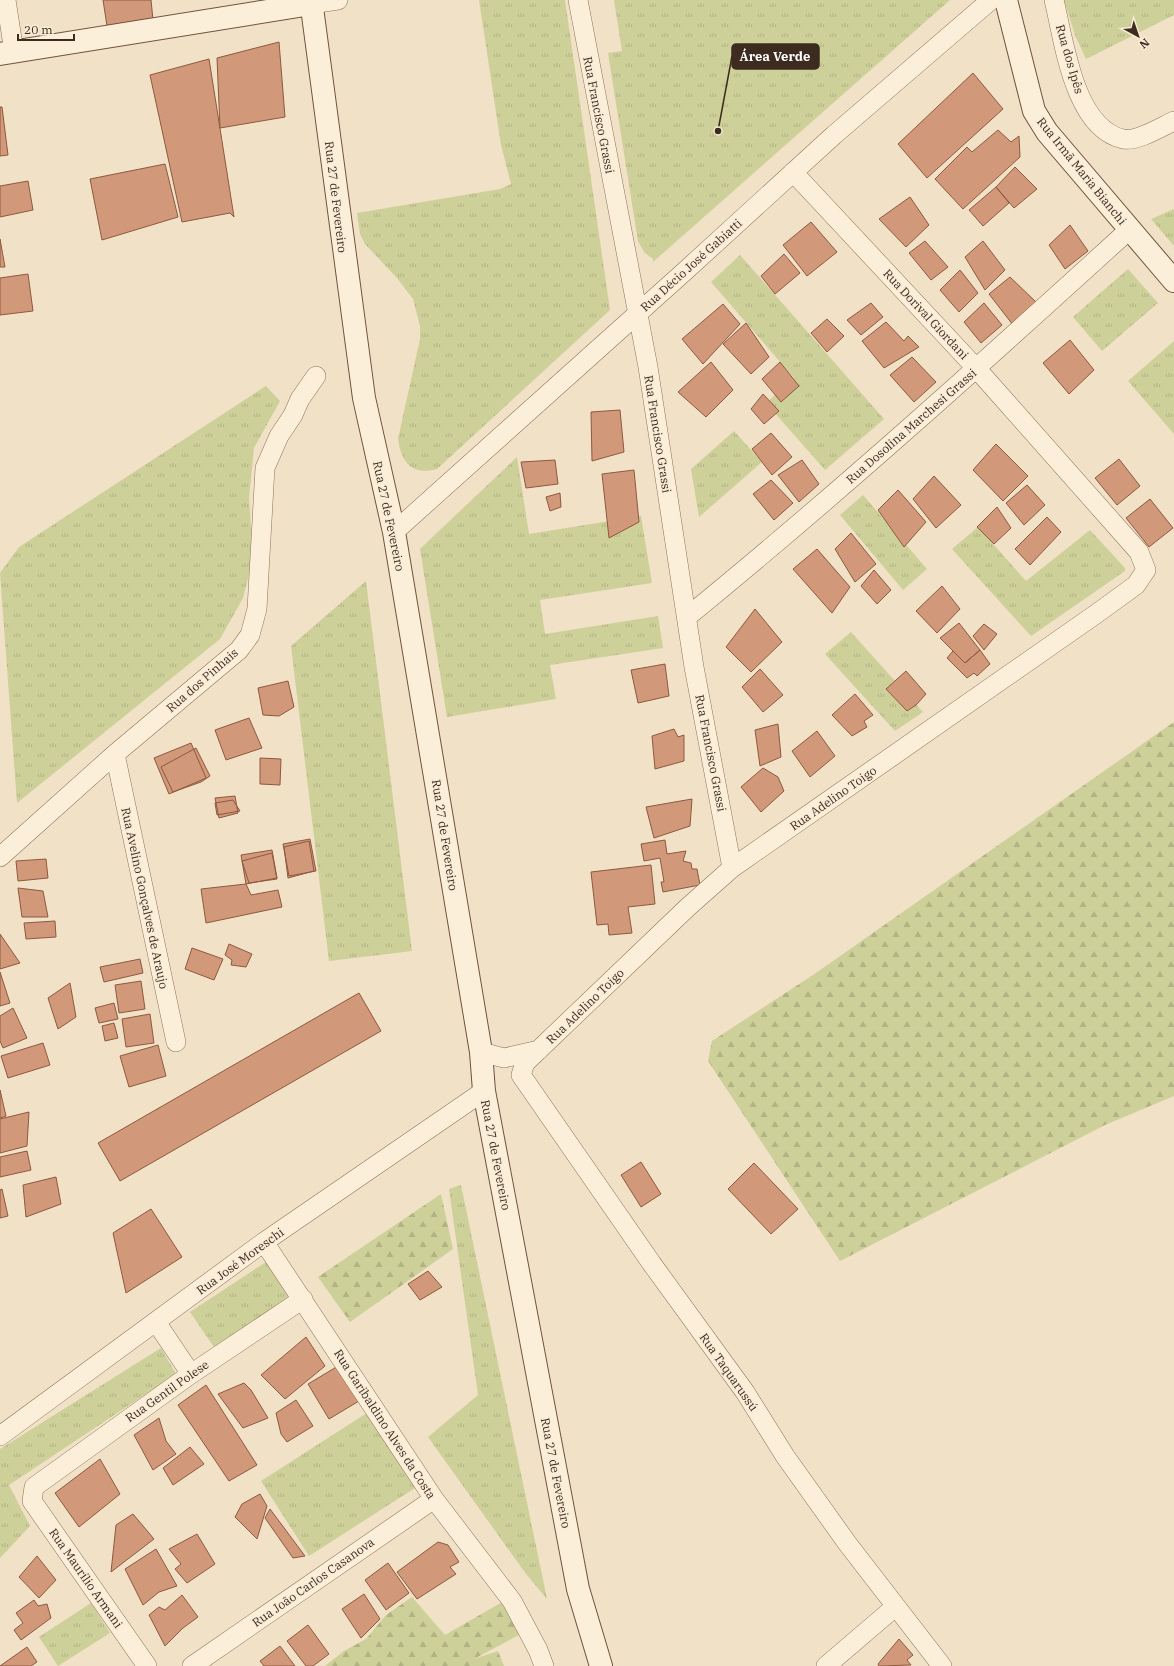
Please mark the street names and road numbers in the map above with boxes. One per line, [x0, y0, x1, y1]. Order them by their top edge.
street label: Rua dos Ipês [1053, 23, 1087, 96]
street label: Rua Francisco Grassi [580, 55, 618, 175]
street label: Rua Irmã Maria Bianchi [1034, 114, 1130, 228]
street label: Rua 27 de Fevereiro [322, 140, 350, 254]
street label: Rua Décio José Gabiatti [637, 215, 745, 314]
street label: Rua Dorival Giordani [880, 266, 972, 362]
street label: Rua Dosolina Marchesi Grassi [843, 365, 979, 487]
street label: Rua Francisco Grassi [641, 374, 675, 494]
street label: Rua 27 de Fevereiro [370, 460, 408, 573]
street label: Rua dos Pinhais [163, 645, 241, 715]
street label: Rua Francisco Grassi [692, 693, 730, 813]
street label: Rua Adelino Toigo [787, 762, 879, 833]
street label: Rua 27 de Fevereiro [429, 778, 461, 892]
street label: Rua Avelino Gonçalves de Araujo [118, 806, 172, 990]
street label: Rua Adelino Toigo [543, 965, 627, 1047]
street label: Rua 27 de Fevereiro [478, 1098, 514, 1212]
street label: Rua José Moreschi [193, 1224, 287, 1298]
street label: Rua Taquarussú [697, 1330, 762, 1414]
street label: Rua Garibaldino Alves da Costa [331, 1346, 439, 1502]
street label: Rua Gentil Polese [122, 1357, 212, 1425]
street label: Rua 27 de Fevereiro [538, 1416, 574, 1530]
street label: Rua Maurílio Armani [46, 1525, 126, 1631]
street label: Rua João Carlos Casanova [249, 1534, 377, 1630]

